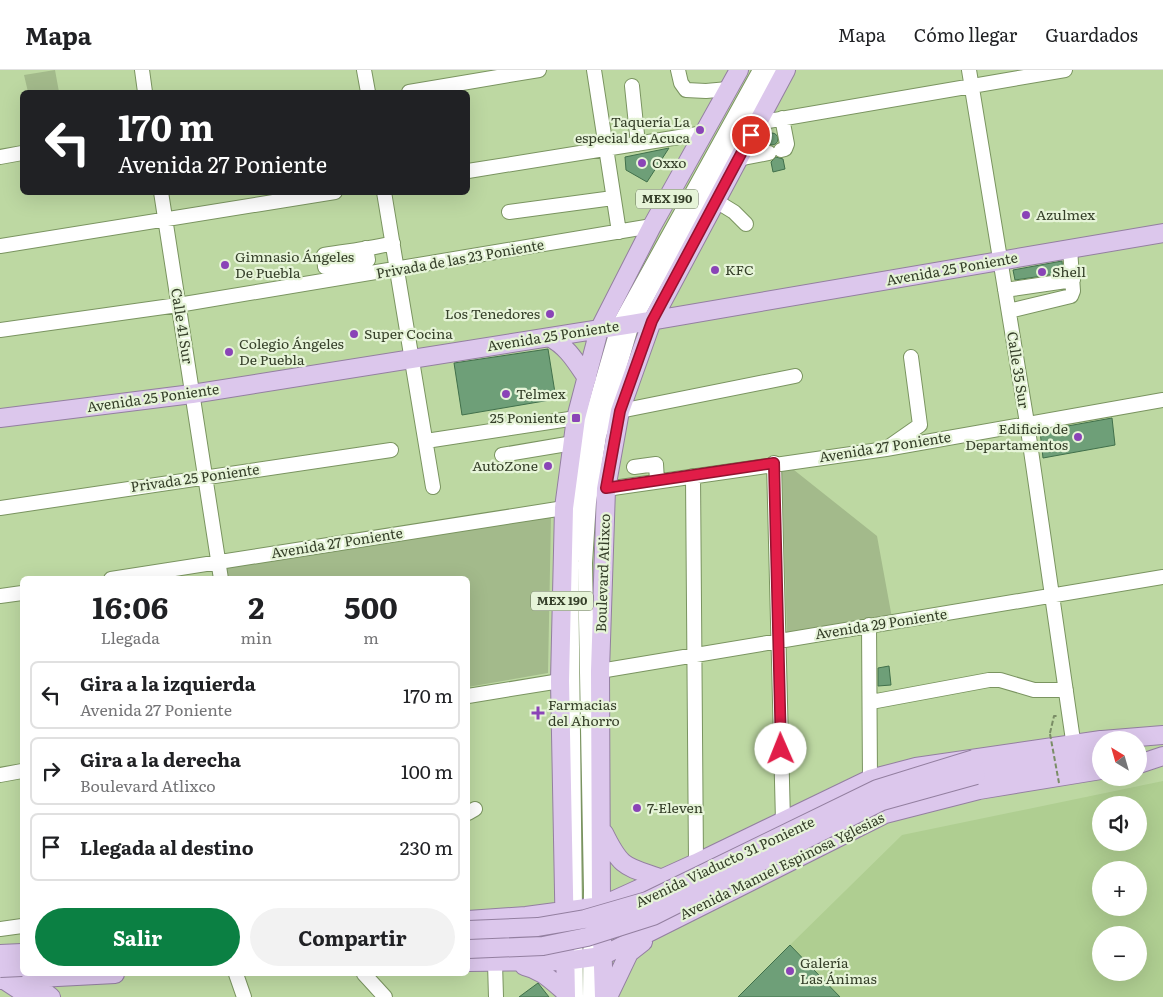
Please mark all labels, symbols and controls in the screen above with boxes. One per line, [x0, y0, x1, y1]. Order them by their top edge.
text: Mapa [25, 17, 92, 52]
text: Mapa [838, 21, 886, 48]
text: Cómo llegar [914, 21, 1017, 48]
text: Guardados [1045, 21, 1138, 48]
text: 170 m [118, 100, 214, 152]
icon: left [35, 110, 100, 175]
place label: Taquería La especial de Acuca [575, 111, 690, 147]
pin [730, 114, 772, 156]
icon: arrive [737, 121, 765, 149]
marker: Taquería La especial de Acuca [694, 124, 706, 136]
text: Avenida 27 Poniente [118, 147, 327, 180]
place label: Oxxo [652, 152, 687, 172]
marker: Oxxo [636, 157, 648, 169]
road number: MEX 190 [636, 190, 698, 208]
place label: Azulmex [1036, 204, 1095, 224]
marker: Azulmex [1020, 209, 1032, 221]
street label: Privada de las 23 Poniente [374, 233, 545, 283]
place label: Gimnasio Ángeles De Puebla [235, 246, 354, 282]
street label: Avenida 25 Poniente [885, 247, 1019, 289]
marker: Gimnasio Ángeles De Puebla [219, 259, 231, 271]
place label: KFC [725, 259, 754, 279]
place label: Shell [1052, 261, 1086, 281]
marker: KFC [709, 264, 721, 276]
marker: Shell [1036, 266, 1048, 278]
street label: Calle 41 Sur [167, 287, 199, 366]
place label: Los Tenedores [445, 303, 540, 323]
marker: Los Tenedores [544, 308, 556, 320]
street label: Avenida 25 Poniente [485, 315, 620, 355]
place label: Super Cocina [364, 323, 453, 343]
marker: Super Cocina [348, 328, 360, 340]
street label: Calle 35 Sur [1003, 330, 1035, 410]
place label: Colegio Ángeles De Puebla [239, 333, 344, 369]
marker: Colegio Ángeles De Puebla [223, 346, 235, 358]
street label: Avenida 25 Poniente [86, 378, 220, 416]
place label: Telmex [516, 383, 566, 403]
marker: Telmex [500, 388, 512, 400]
place label: 25 Poniente [490, 407, 566, 427]
marker: 25 Poniente [570, 412, 582, 424]
place label: Edificio de Departamentos [965, 418, 1068, 454]
street label: Avenida 27 Poniente [818, 426, 952, 466]
marker: Edificio de Departamentos [1072, 431, 1084, 443]
place label: AutoZone [472, 455, 538, 475]
street label: Privada 25 Poniente [129, 458, 261, 496]
marker: AutoZone [542, 460, 554, 472]
street label: Boulevard Atlixco [590, 513, 614, 633]
street label: Avenida 27 Poniente [270, 522, 404, 562]
text: 16:06 [92, 584, 168, 628]
text: 2 [248, 584, 264, 628]
text: 500 [344, 584, 398, 628]
road number: MEX 190 [531, 592, 593, 610]
street label: Avenida 29 Poniente [813, 603, 948, 643]
text: Llegada [101, 625, 160, 649]
text: min [241, 625, 272, 649]
text: m [363, 625, 379, 649]
text: Gira a la izquierda [80, 669, 256, 697]
icon: left [37, 681, 65, 709]
text: 170 m [403, 681, 453, 709]
place label: Farmacias del Ahorro [548, 694, 620, 730]
text: Avenida 27 Poniente [80, 697, 232, 721]
marker: Farmacias del Ahorro [532, 707, 544, 719]
position arrow [754, 722, 806, 774]
north arrow [1092, 731, 1148, 786]
map controls [1092, 731, 1147, 981]
text: Gira a la derecha [80, 745, 241, 773]
icon: right [37, 757, 65, 785]
text: 100 m [401, 757, 453, 785]
text: Boulevard Atlixco [80, 773, 216, 797]
button: sound [1092, 796, 1147, 851]
place label: 7-Eleven [647, 797, 703, 817]
marker: 7-Eleven [631, 802, 643, 814]
street label: Avenida Manuel Espinosa Yglesias [676, 807, 887, 924]
street label: Avenida Viaducto 31 Poniente [632, 811, 817, 911]
icon: arrive [37, 833, 65, 861]
text: Llegada al destino [80, 833, 254, 861]
text: 230 m [400, 833, 453, 861]
button: + [1092, 861, 1147, 916]
button: Salir [35, 908, 240, 966]
button: Compartir [250, 908, 455, 966]
button: − [1092, 926, 1147, 981]
place label: Galería Las Ánimas [800, 952, 877, 988]
marker: Galería Las Ánimas [784, 965, 796, 977]

